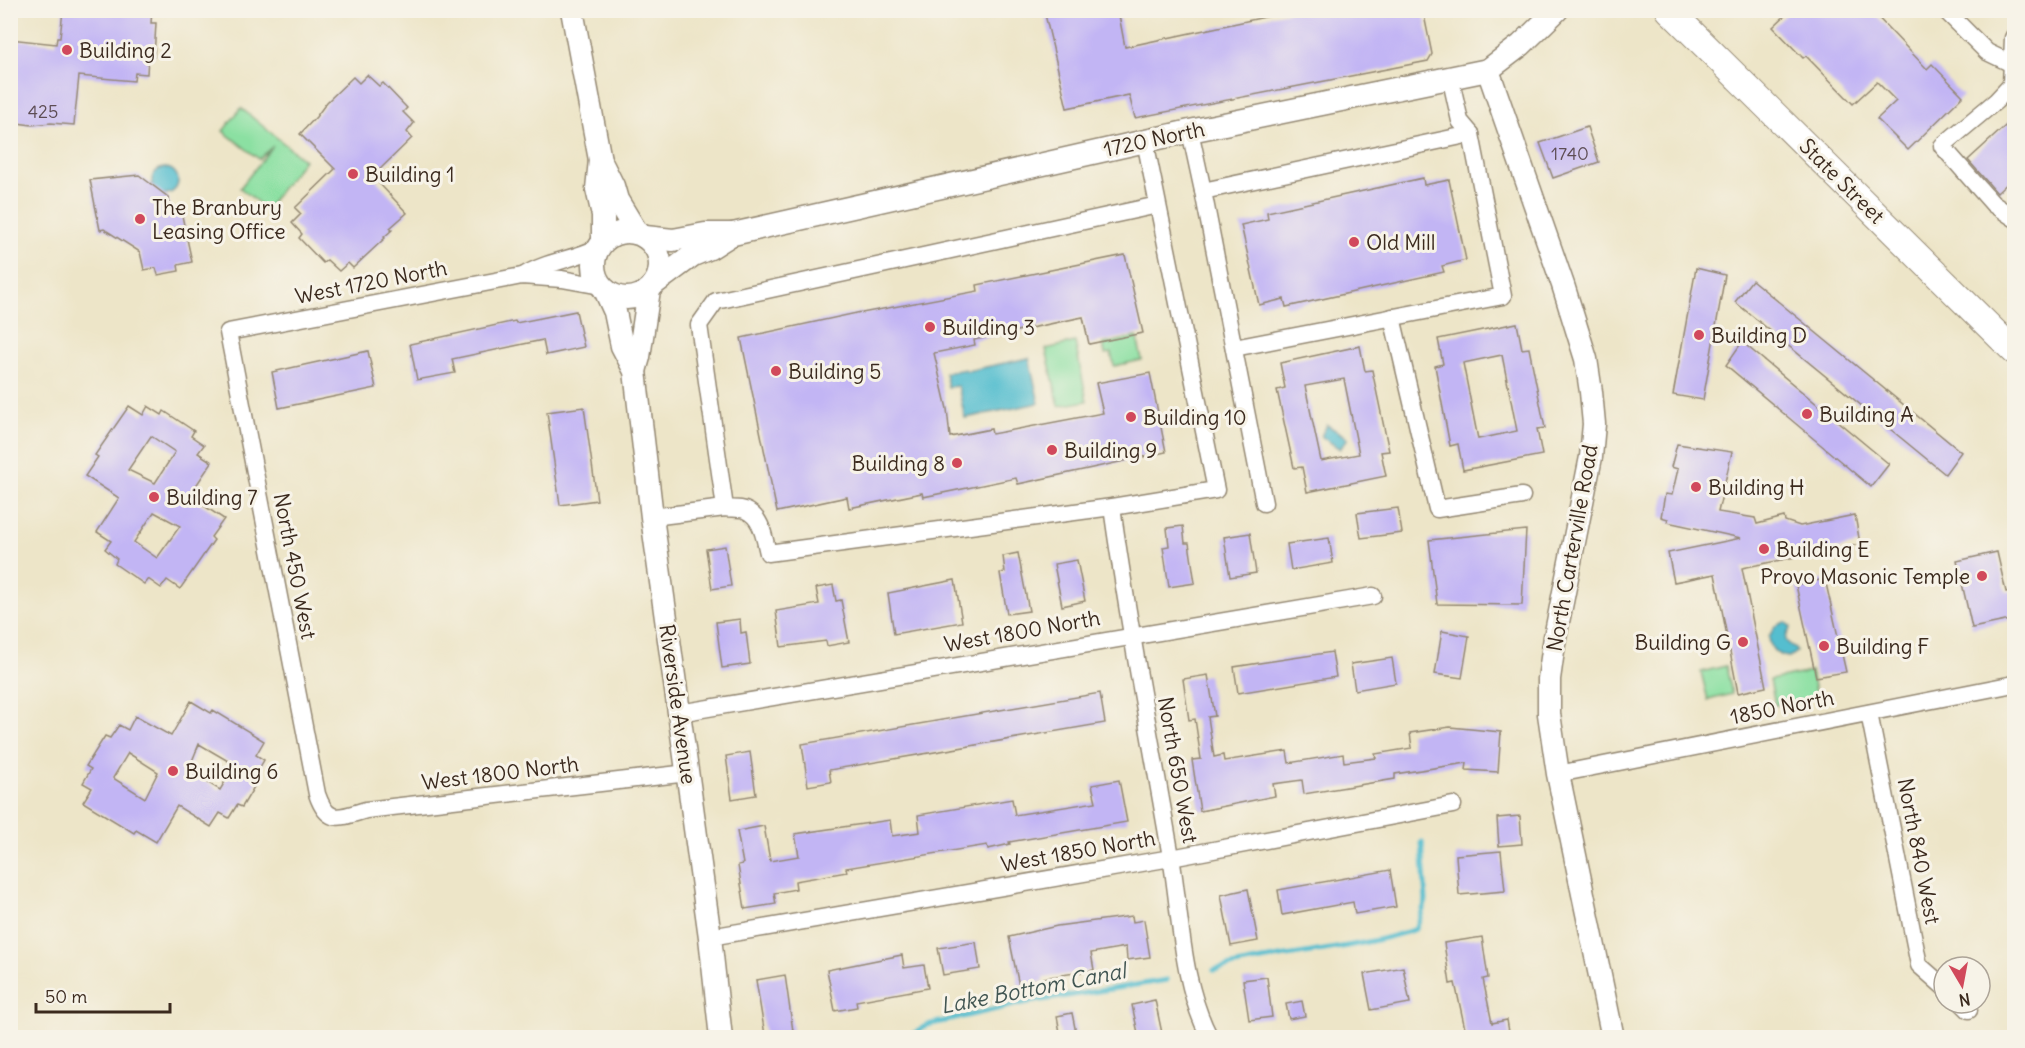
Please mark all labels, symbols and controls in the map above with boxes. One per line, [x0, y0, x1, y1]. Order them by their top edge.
place label: Building 2 [79, 37, 172, 64]
marker: Building 2 [60, 43, 74, 57]
house number: 425 [28, 100, 58, 123]
street label: 1720 North [1101, 115, 1207, 163]
street label: State Street [1794, 133, 1890, 229]
house number: 1740 [1551, 142, 1589, 165]
place label: Building 1 [365, 161, 455, 188]
marker: Building 1 [346, 167, 360, 181]
place label: The Branbury Leasing Office [152, 194, 286, 245]
marker: The Branbury Leasing Office [133, 212, 147, 226]
place label: Old Mill [1366, 229, 1435, 256]
marker: Old Mill [1347, 235, 1361, 249]
street label: West 1720 North [293, 254, 449, 310]
place label: Building 3 [942, 314, 1035, 341]
marker: Building 3 [923, 320, 937, 334]
place label: Building D [1711, 322, 1807, 349]
marker: Building D [1692, 328, 1706, 342]
place label: Building 5 [788, 358, 881, 385]
marker: Building 5 [769, 364, 783, 378]
place label: Building A [1819, 401, 1914, 428]
place label: Building 10 [1143, 404, 1247, 431]
marker: Building A [1800, 407, 1814, 421]
marker: Building 10 [1124, 410, 1138, 424]
place label: Building 9 [1064, 437, 1157, 464]
street label: North Carterville Road [1540, 442, 1604, 654]
marker: Building 9 [1045, 443, 1059, 457]
place label: Building 8 [852, 450, 945, 477]
marker: Building 8 [950, 456, 964, 470]
place label: Building H [1708, 474, 1804, 501]
marker: Building H [1689, 480, 1703, 494]
place label: Building 7 [166, 484, 258, 511]
marker: Building 7 [147, 490, 161, 504]
street label: North 450 West [268, 491, 322, 641]
place label: Building E [1776, 536, 1870, 563]
marker: Building E [1757, 542, 1771, 556]
place label: Provo Masonic Temple [1760, 563, 1970, 590]
marker: Provo Masonic Temple [1975, 569, 1989, 583]
street label: West 1800 North [942, 604, 1102, 658]
street label: Riverside Avenue [653, 622, 703, 786]
place label: Building G [1634, 629, 1731, 656]
place label: Building F [1836, 633, 1929, 660]
marker: Building G [1736, 635, 1750, 649]
marker: Building F [1817, 639, 1831, 653]
street label: 1850 North [1728, 684, 1836, 730]
street label: North 650 West [1152, 695, 1204, 845]
street label: West 1800 North [420, 750, 580, 796]
place label: Building 6 [185, 758, 278, 785]
marker: Building 6 [166, 764, 180, 778]
street label: North 840 West [1892, 776, 1946, 926]
street label: West 1850 North [999, 824, 1157, 878]
north arrow [1932, 955, 1992, 1015]
water label: Lake Bottom Canal [938, 956, 1131, 1020]
scale bar [36, 976, 170, 1014]
text: 50 m [45, 985, 87, 1008]
text: N [1957, 989, 1972, 1011]

